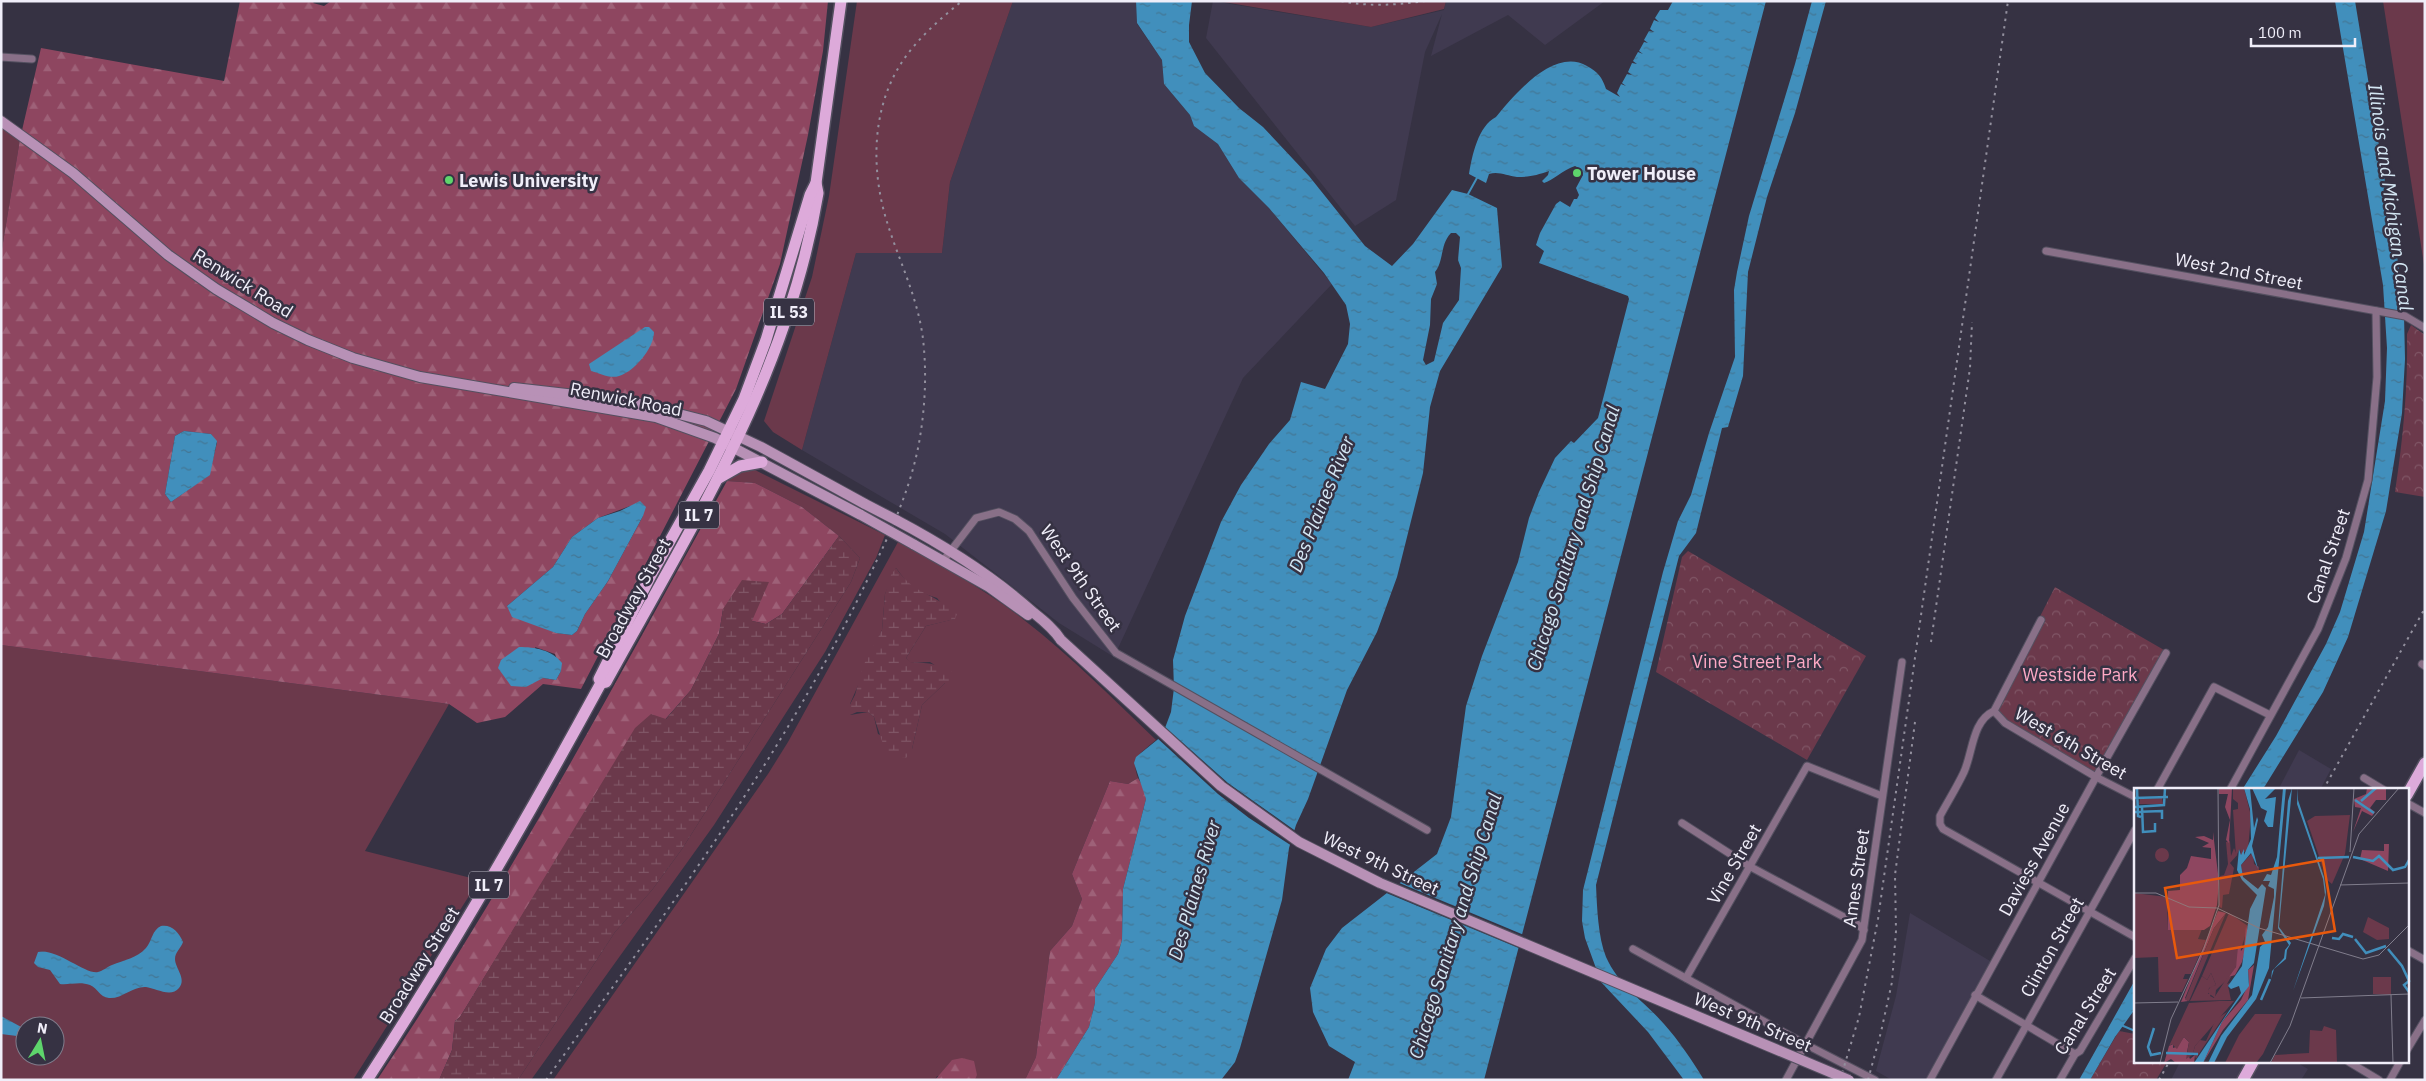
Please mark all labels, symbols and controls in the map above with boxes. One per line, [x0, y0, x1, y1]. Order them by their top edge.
scale bar [2251, 15, 2355, 47]
text: 100 m [2258, 23, 2302, 42]
water label: Illinois and Michigan Canal [2363, 82, 2419, 312]
place label: Tower House [1587, 162, 1696, 185]
marker: Tower House [1571, 167, 1583, 179]
place label: Lewis University [459, 169, 598, 192]
marker: Lewis University [443, 174, 455, 186]
street label: Renwick Road [189, 243, 297, 323]
street label: West 2nd Street [2173, 247, 2305, 295]
road number: IL 53 [764, 298, 814, 326]
street label: Renwick Road [568, 377, 684, 421]
water label: Chicago Sanitary and Ship Canal [1521, 402, 1625, 674]
water label: Des Plaines River [1283, 432, 1360, 575]
road number: IL 7 [679, 502, 719, 528]
street label: Canal Street [2301, 505, 2355, 607]
street label: West 9th Street [1035, 520, 1127, 636]
street label: Broadway Street [590, 534, 676, 662]
park label: Vine Street Park [1692, 650, 1822, 673]
park label: Westside Park [2023, 663, 2138, 686]
street label: West 6th Street [2011, 702, 2131, 784]
inset map [2134, 788, 2408, 1064]
water label: Chicago Sanitary and Ship Canal [1403, 790, 1507, 1062]
street label: Daviess Avenue [1993, 798, 2075, 920]
water label: Des Plaines River [1163, 816, 1226, 963]
street label: Vine Street [1702, 820, 1766, 908]
street label: West 9th Street [1319, 826, 1443, 900]
street label: Ames Street [1838, 827, 1874, 929]
road number: IL 7 [469, 872, 509, 898]
street label: Clinton Street [2015, 893, 2089, 1001]
street label: Broadway Street [374, 902, 464, 1028]
street label: Canal Street [2049, 963, 2121, 1059]
street label: West 9th Street [1691, 987, 1815, 1057]
north arrow [15, 1016, 65, 1066]
text: N [36, 1018, 49, 1038]

